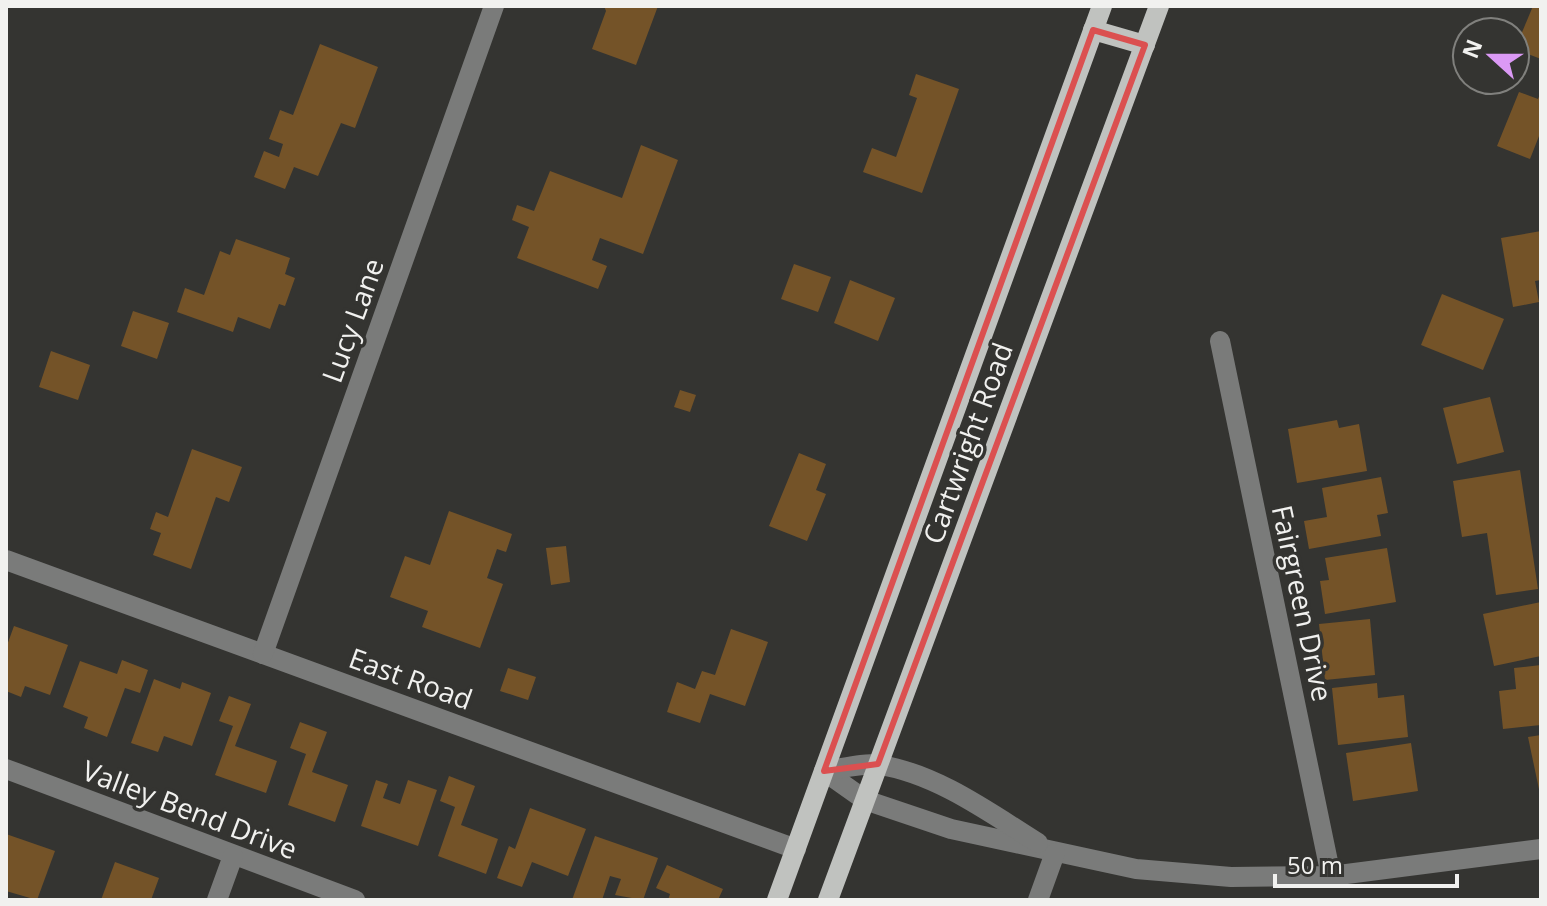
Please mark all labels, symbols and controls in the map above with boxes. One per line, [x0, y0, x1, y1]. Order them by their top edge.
north arrow [1451, 16, 1531, 96]
text: N [1454, 35, 1489, 62]
street label: Lucy Lane [312, 253, 392, 387]
street label: Cartwright Road [913, 337, 1021, 549]
street label: Fairgreen Drive [1264, 501, 1342, 705]
street label: East Road [344, 638, 478, 718]
street label: Valley Bend Drive [77, 751, 303, 867]
scale bar [1275, 838, 1457, 888]
text: 50 m [1287, 848, 1343, 881]

